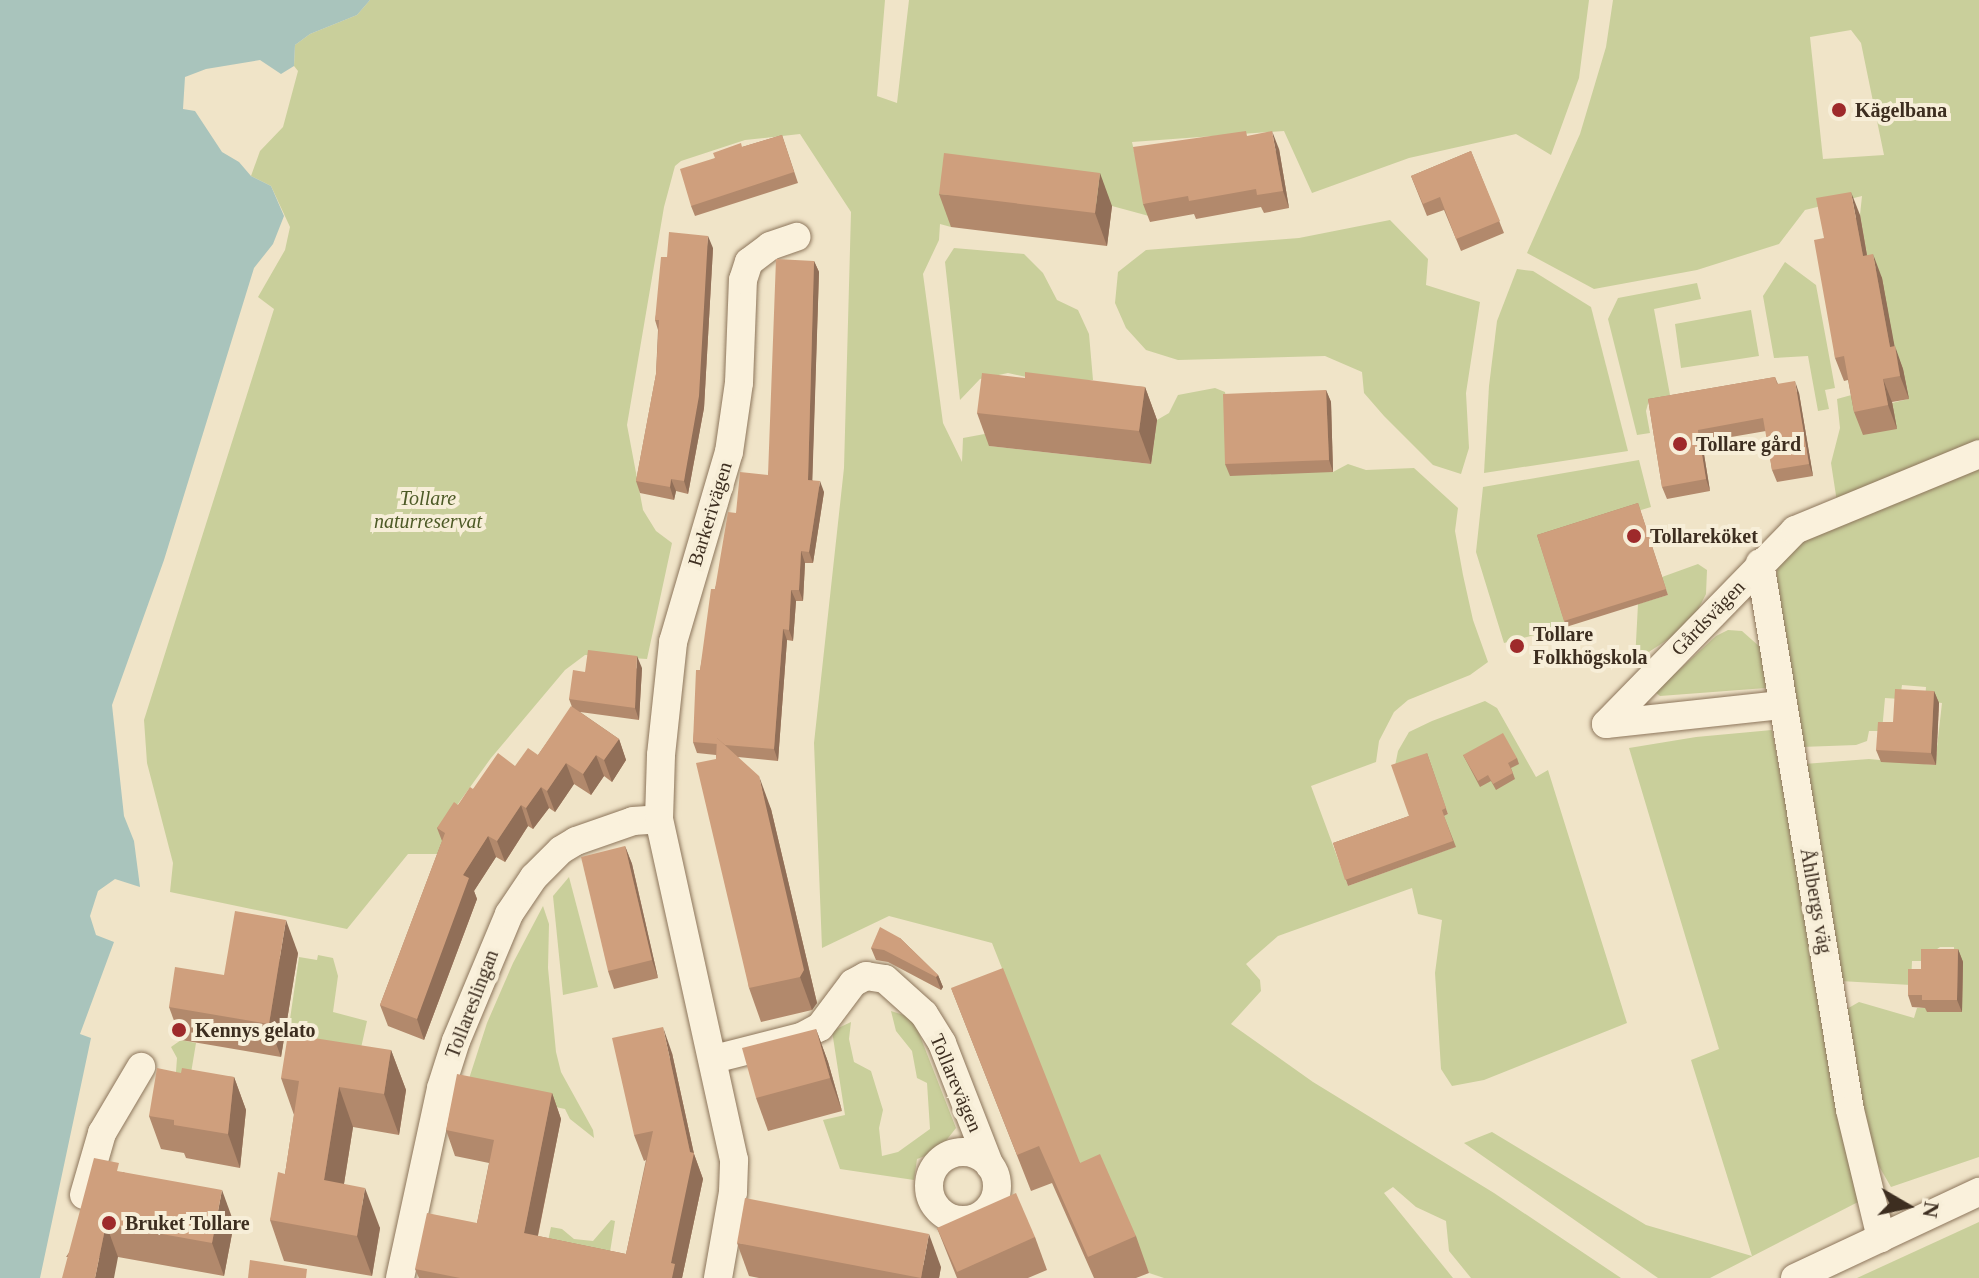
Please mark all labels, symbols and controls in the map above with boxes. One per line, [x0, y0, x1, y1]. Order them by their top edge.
place label: Kägelbana [1855, 98, 1947, 122]
marker: Kägelbana [1830, 101, 1848, 119]
place label: Tollare gård [1696, 432, 1801, 456]
marker: Tollare gård [1671, 435, 1689, 453]
street label: Barkerivägen [683, 459, 737, 569]
park label: Tollare naturreservat [374, 487, 482, 534]
place label: Tollareköket [1650, 524, 1758, 548]
marker: Tollareköket [1625, 527, 1643, 545]
street label: Gårdsvägen [1666, 575, 1750, 661]
place label: Tollare Folkhögskola [1533, 622, 1647, 669]
marker: Tollare Folkhögskola [1508, 637, 1526, 655]
street label: Åhlbergs väg [1795, 846, 1837, 956]
street label: Tollareslingan [440, 946, 504, 1062]
place label: Kennys gelato [195, 1018, 316, 1042]
marker: Kennys gelato [170, 1021, 188, 1039]
street label: Tollarevägen [925, 1030, 987, 1136]
north arrow [1867, 1166, 1947, 1246]
text: N [1918, 1200, 1945, 1220]
place label: Bruket Tollare [125, 1211, 250, 1235]
marker: Bruket Tollare [100, 1214, 118, 1232]

